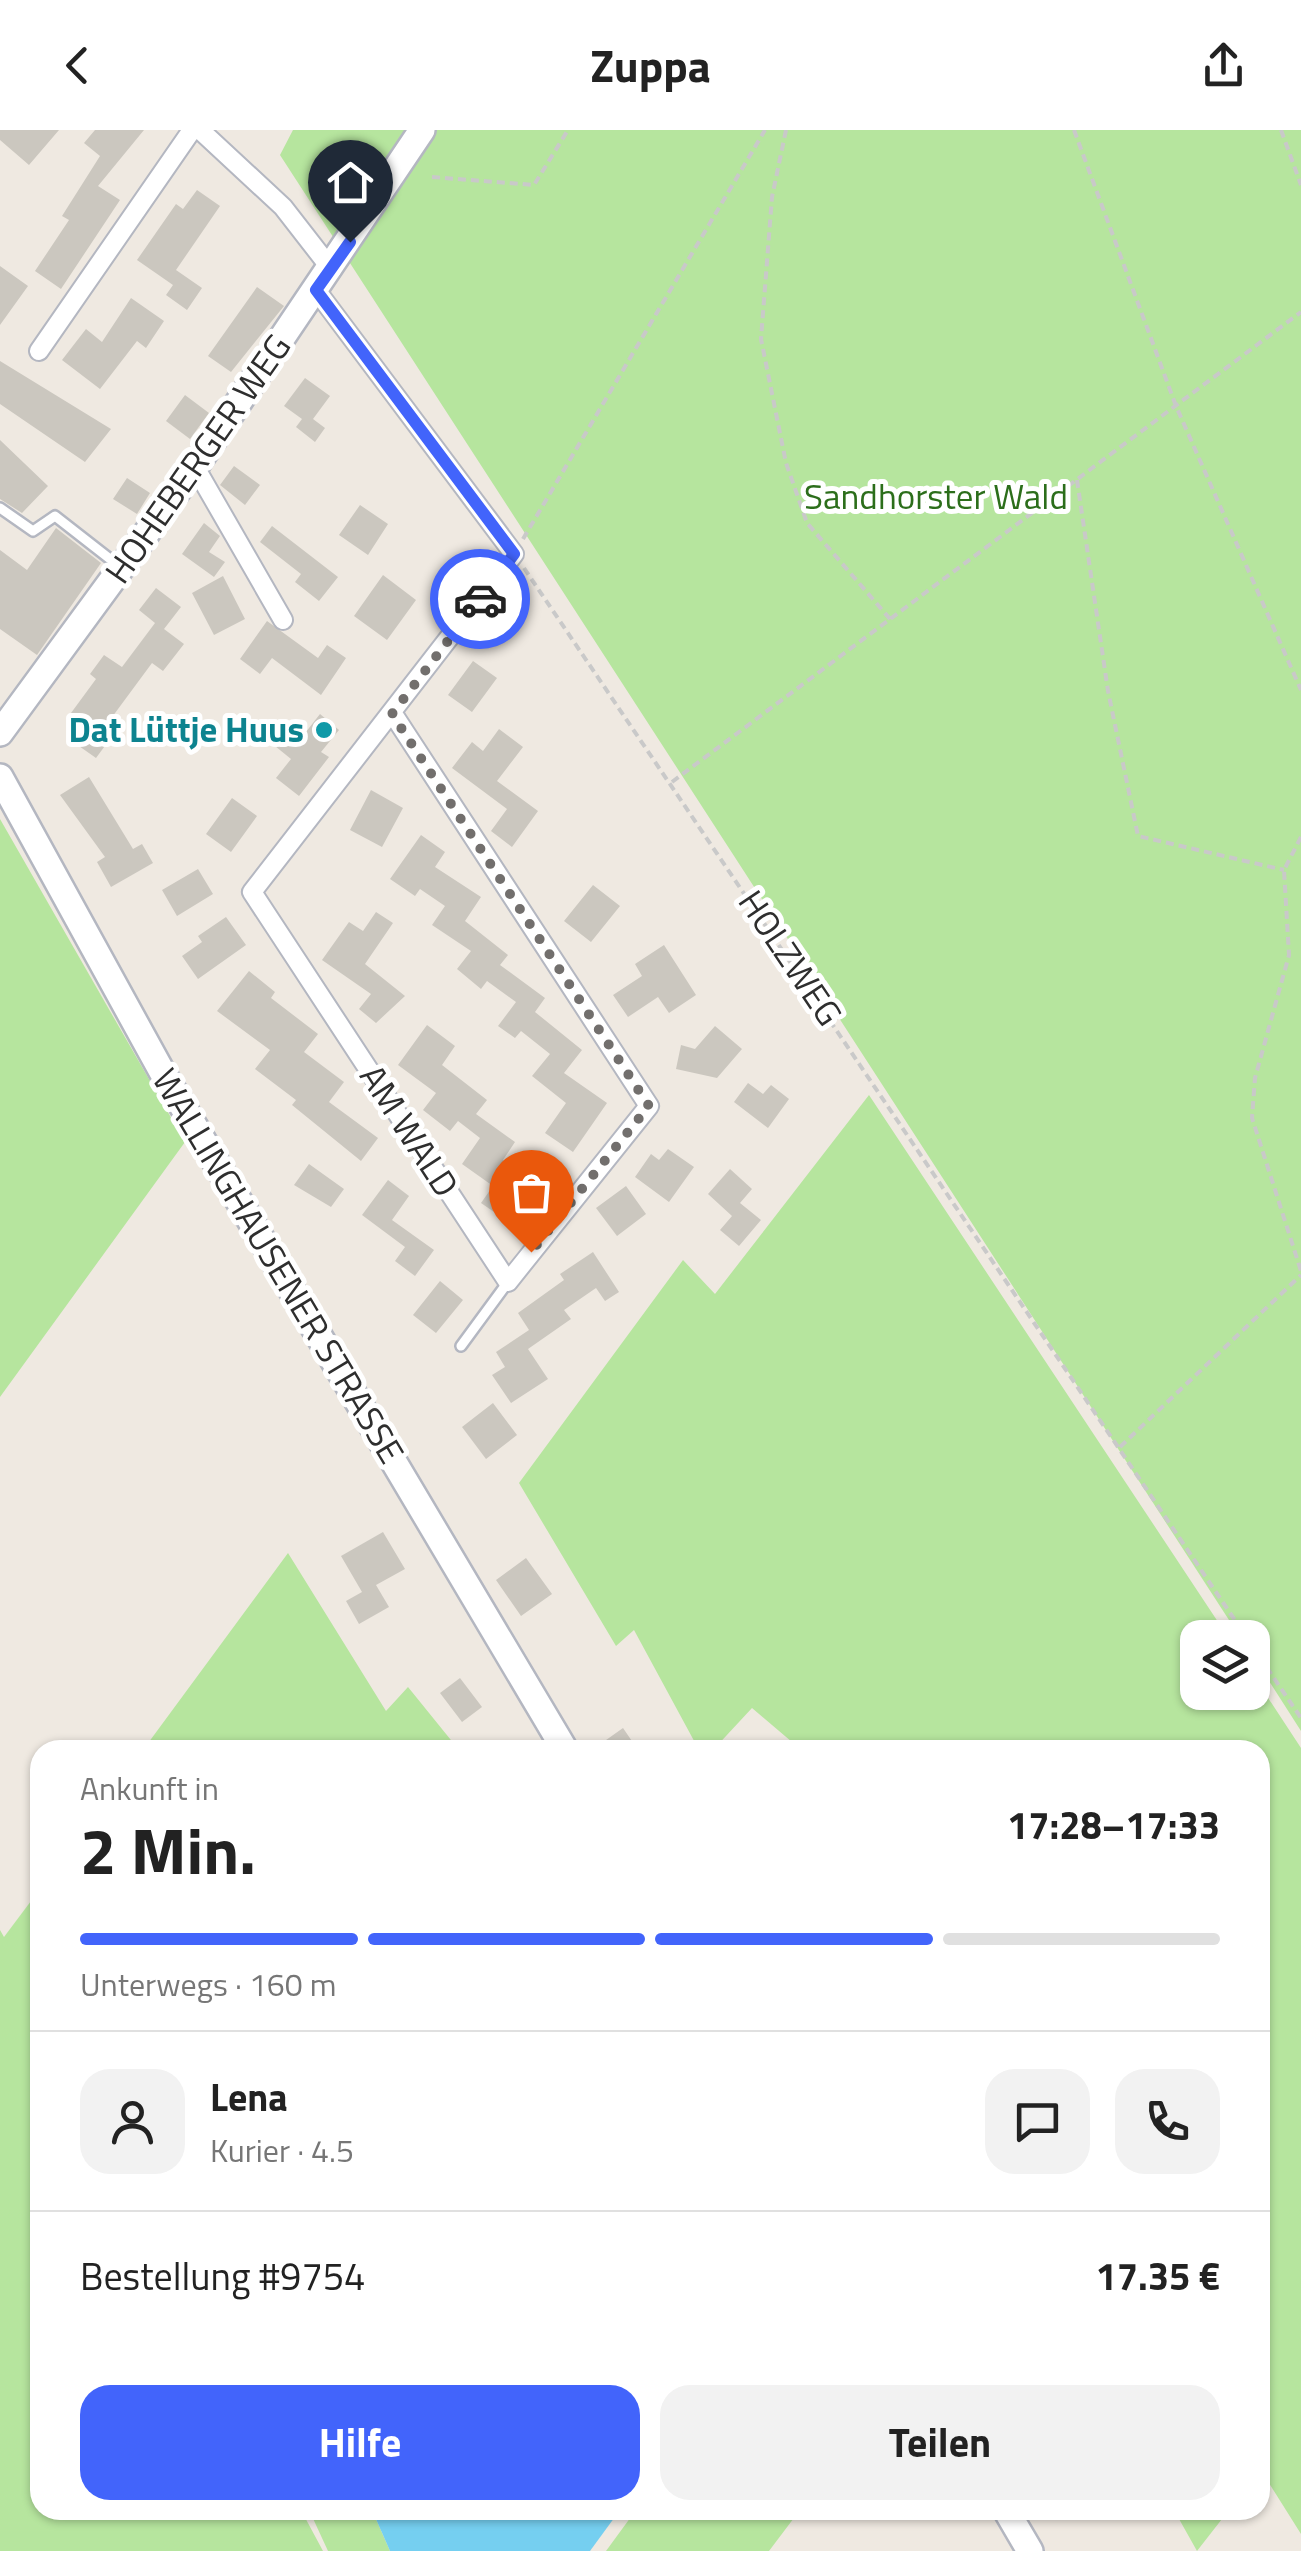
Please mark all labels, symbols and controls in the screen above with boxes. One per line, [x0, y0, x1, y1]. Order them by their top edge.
text: Zuppa [590, 31, 711, 99]
icon: back [50, 38, 105, 93]
icon: share [1196, 38, 1251, 93]
pin [308, 140, 393, 243]
icon: home [323, 155, 378, 210]
street label: HOHEBERGER WEG [91, 323, 304, 594]
park label: Sandhorster Wald [804, 469, 1068, 523]
courier [430, 549, 530, 649]
icon: car [453, 572, 508, 627]
place label: Dat Lüttje Huus [68, 702, 304, 756]
marker: Dat Lüttje Huus [313, 719, 335, 741]
street label: HOLZWEG [725, 879, 856, 1036]
street label: AM WALD [347, 1054, 473, 1207]
street label: WALLINGHAUSENER STRASSE [139, 1058, 419, 1473]
pin [489, 1150, 574, 1253]
icon: bag [504, 1165, 559, 1220]
map controls [1180, 1620, 1270, 1710]
button: layers [1180, 1620, 1270, 1710]
text: Ankunft in [80, 1764, 219, 1812]
text: 17:28–17:33 [1007, 1796, 1220, 1854]
text: 2 Min. [80, 1800, 256, 1899]
text: Unterwegs · 160 m [80, 1960, 336, 2008]
text: Lena [210, 2068, 288, 2126]
button: person [80, 2069, 185, 2174]
button: chat [985, 2069, 1090, 2174]
button: phone [1115, 2069, 1220, 2174]
text: Kurier · 4.5 [210, 2126, 354, 2174]
text: Bestellung #9754 [80, 2247, 365, 2305]
text: 17.35 € [1096, 2247, 1220, 2305]
button: Hilfe [80, 2385, 640, 2500]
button: Teilen [660, 2385, 1220, 2500]

